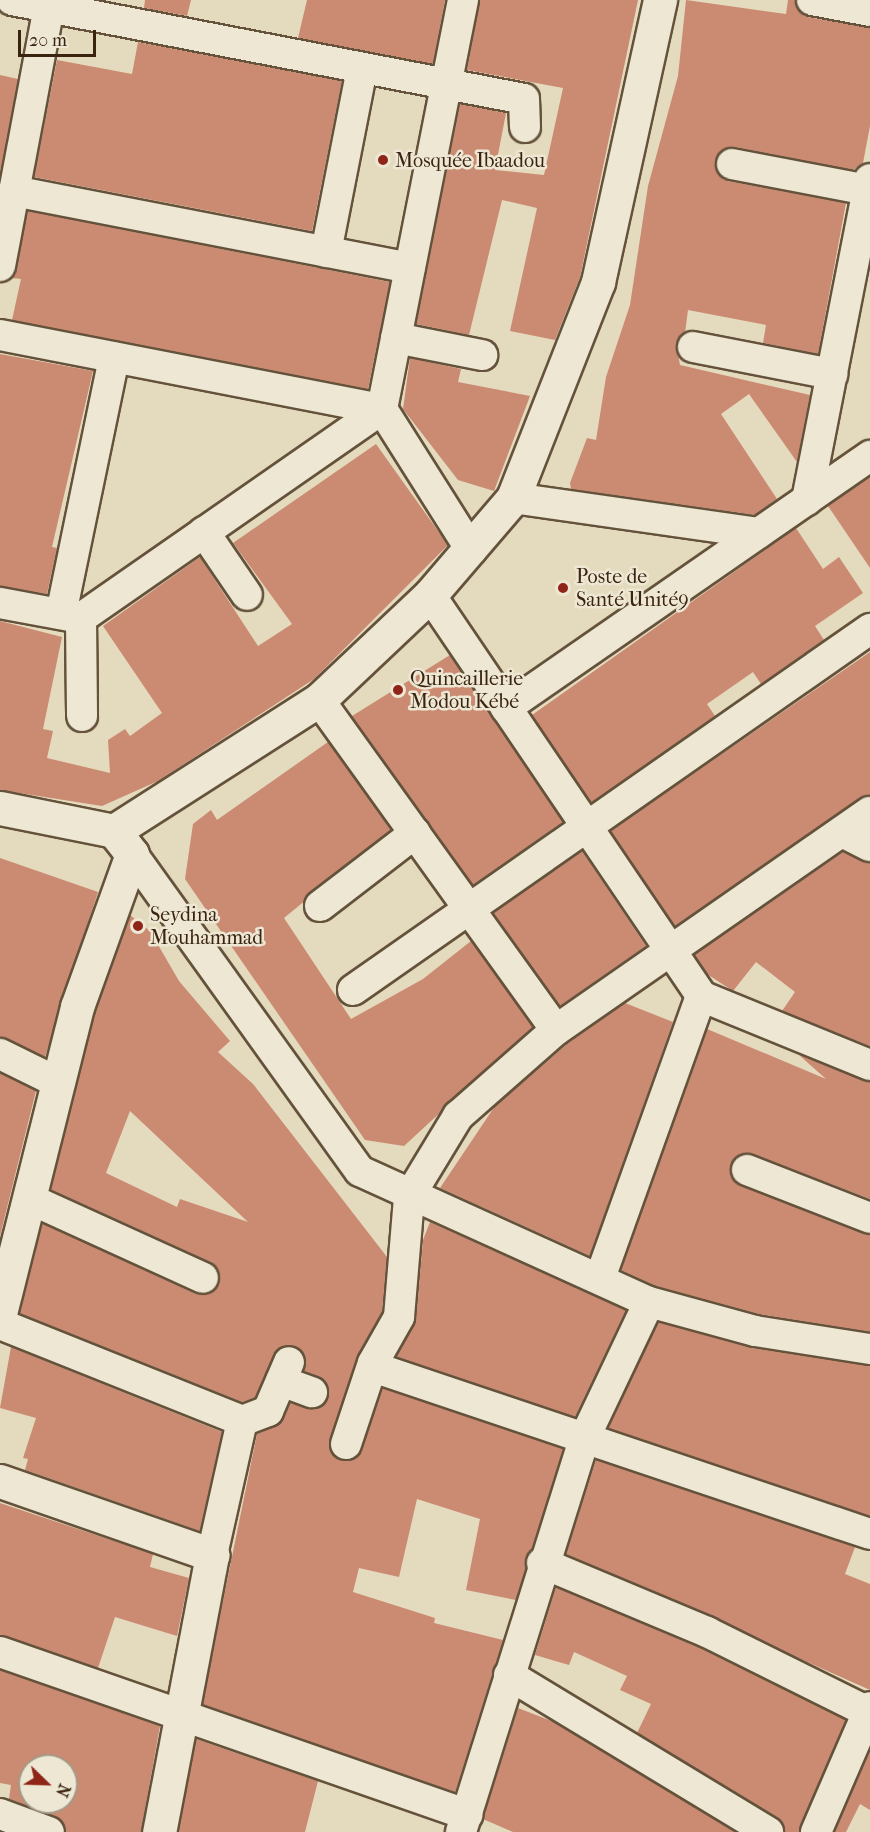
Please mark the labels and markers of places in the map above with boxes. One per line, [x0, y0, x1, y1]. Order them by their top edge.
place label: Mosquée Ibaadou [395, 148, 545, 172]
marker: Mosquée Ibaadou [376, 153, 390, 167]
place label: Poste de Santé Unité9 [576, 564, 689, 611]
marker: Poste de Santé Unité9 [554, 579, 572, 597]
place label: Quincaillerie Modou Kébé [410, 666, 523, 713]
marker: Quincaillerie Modou Kébé [391, 683, 405, 697]
place label: Seydina Mouhammad [150, 903, 263, 950]
marker: Seydina Mouhammad [131, 919, 145, 933]

